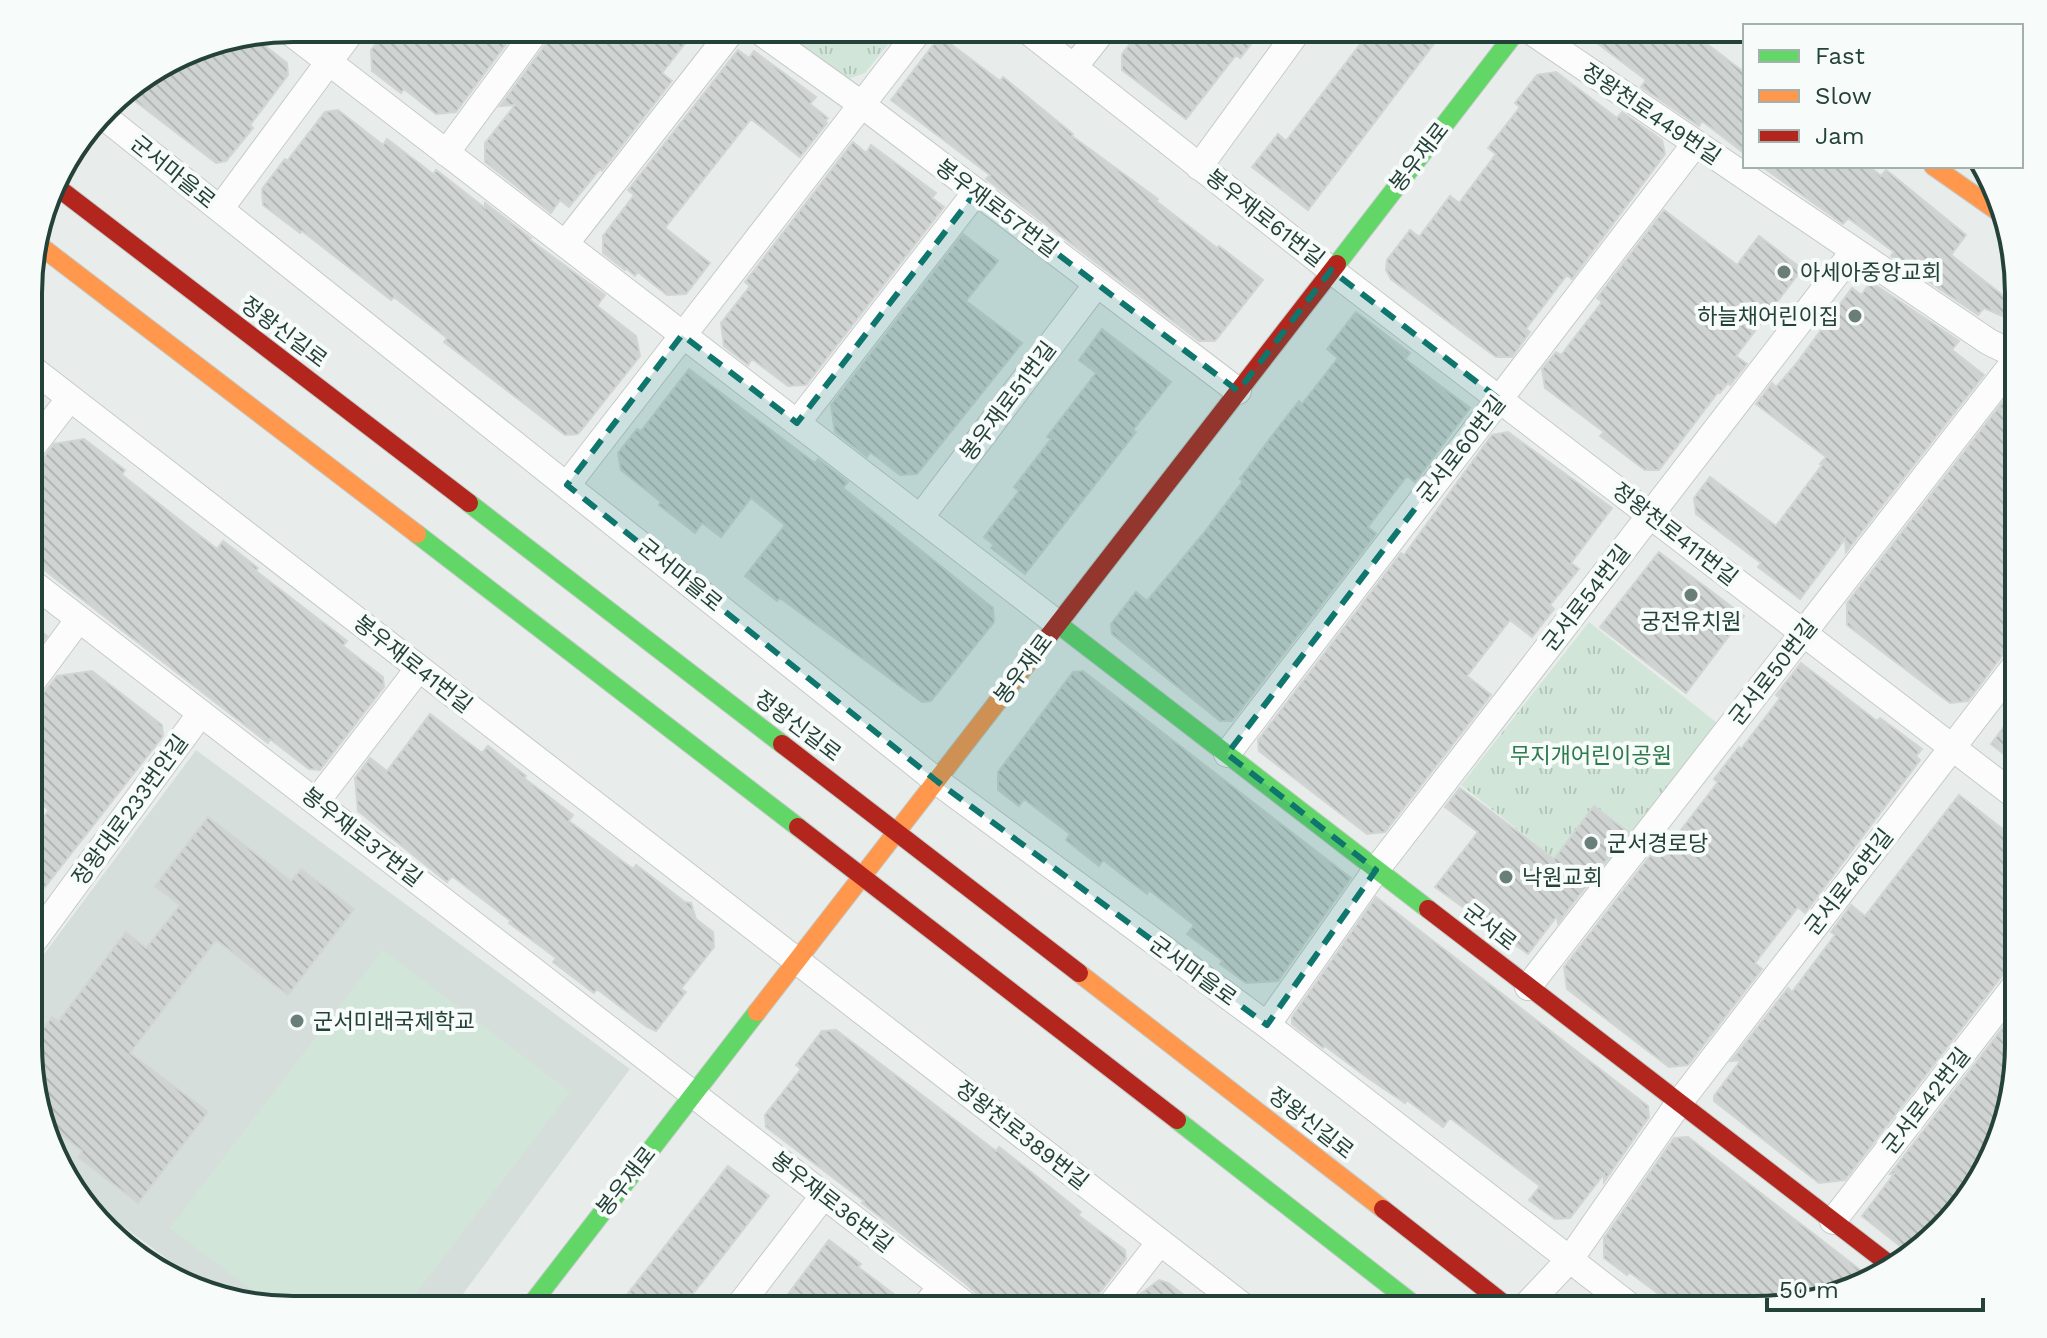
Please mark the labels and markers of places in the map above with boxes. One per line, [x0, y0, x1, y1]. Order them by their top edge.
place label: 아세아중앙교회 [1800, 260, 1942, 285]
marker: 아세아중앙교회 [1775, 263, 1793, 281]
place label: 하늘채어린이집 [1697, 304, 1839, 329]
marker: 하늘채어린이집 [1846, 307, 1864, 325]
marker: 궁전유치원 [1682, 586, 1700, 604]
place label: 궁전유치원 [1640, 609, 1742, 634]
place label: 군서경로당 [1607, 831, 1708, 856]
marker: 군서경로당 [1582, 834, 1600, 852]
place label: 낙원교회 [1522, 865, 1603, 890]
marker: 낙원교회 [1497, 868, 1515, 886]
place label: 군서미래국제학교 [313, 1009, 475, 1034]
marker: 군서미래국제학교 [288, 1012, 306, 1030]

